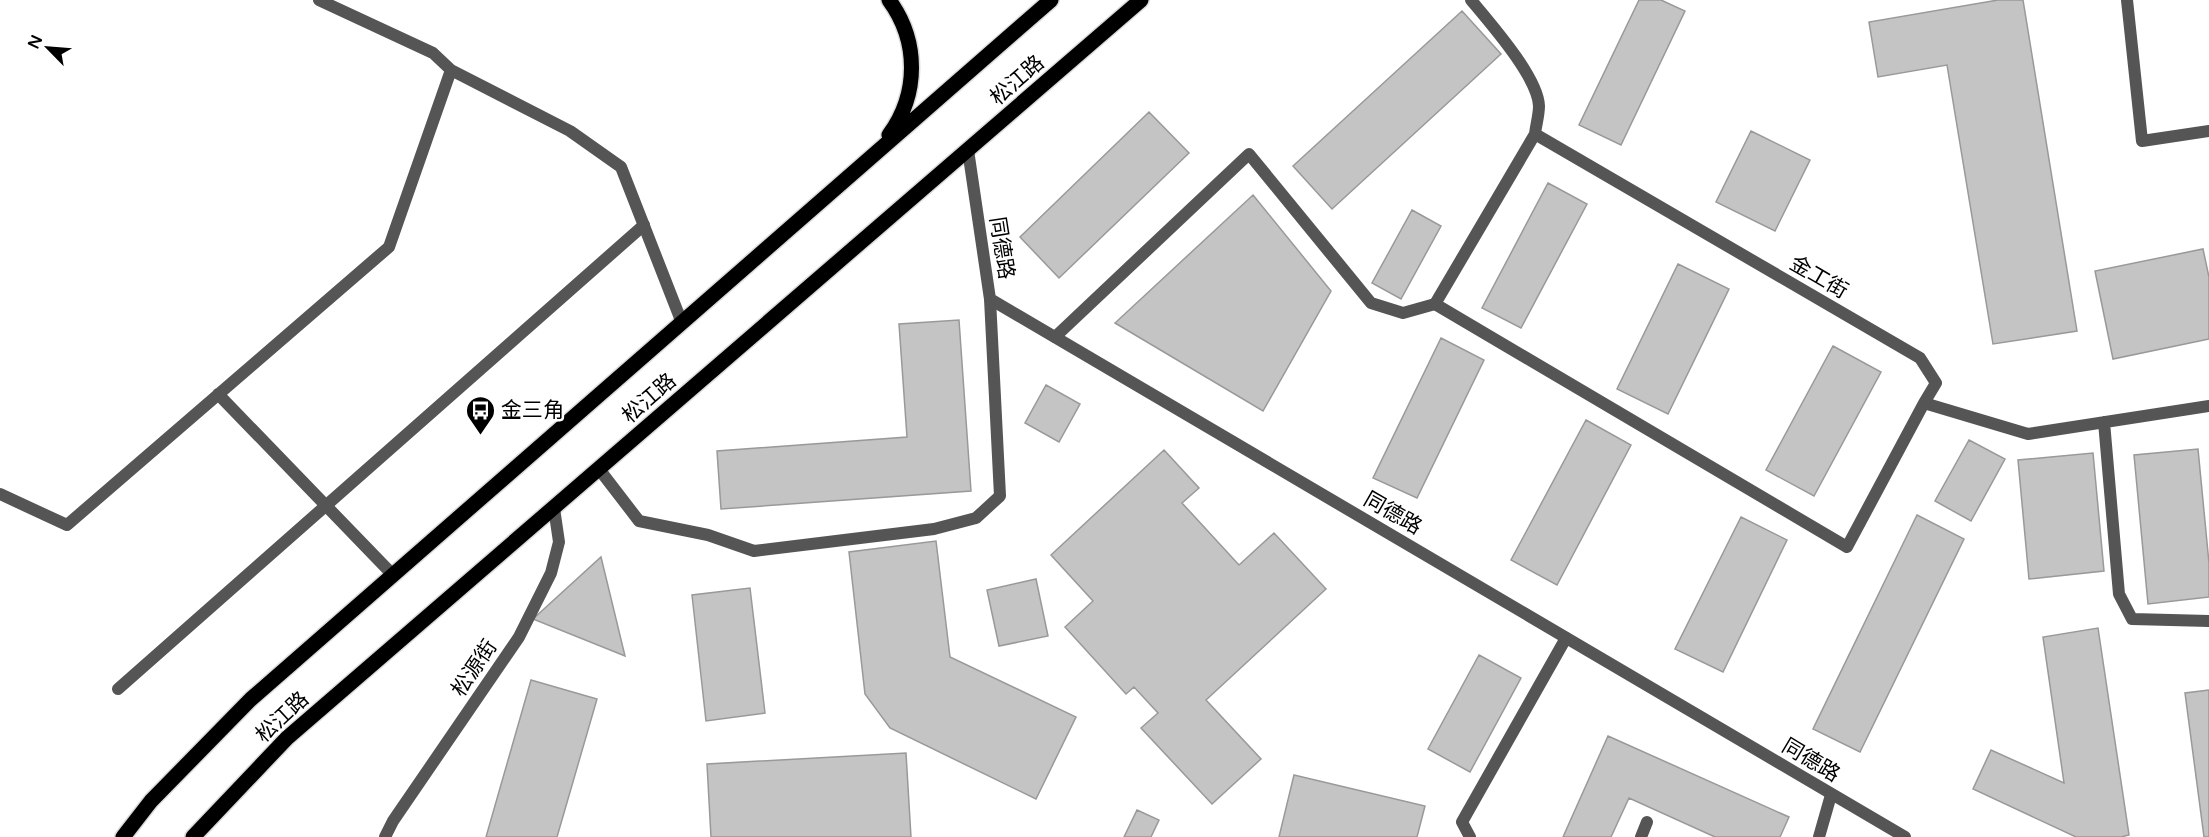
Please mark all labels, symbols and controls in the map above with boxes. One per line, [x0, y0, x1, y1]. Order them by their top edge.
north arrow [18, 18, 78, 78]
text: N [24, 32, 47, 52]
street label: 松江路 [985, 50, 1049, 110]
street label: 同德路 [984, 215, 1019, 281]
street label: 金工街 [1785, 251, 1852, 304]
street label: 松江路 [617, 368, 681, 428]
bus stop icon: 金三角 [464, 394, 496, 436]
place label: 金三角 [501, 398, 564, 423]
street label: 同德路 [1359, 487, 1426, 540]
street label: 松源街 [446, 635, 502, 701]
street label: 松江路 [251, 687, 314, 748]
street label: 同德路 [1777, 733, 1844, 787]

